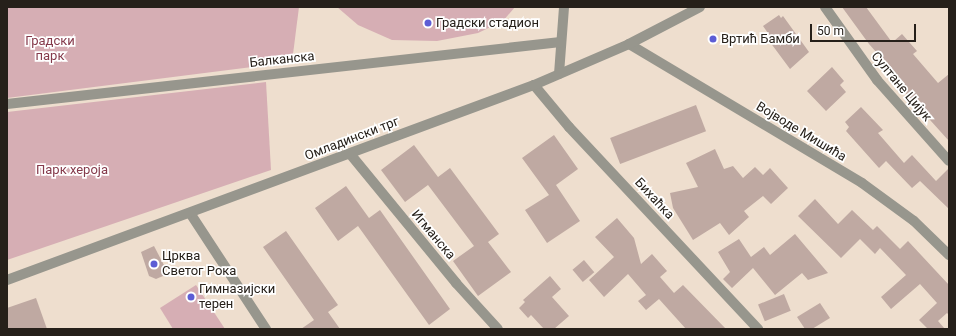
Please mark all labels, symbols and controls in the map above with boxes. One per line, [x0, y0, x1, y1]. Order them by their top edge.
place label: Градски стадион [436, 15, 539, 31]
scale bar [812, 16, 918, 42]
marker: Градски стадион [423, 18, 433, 28]
text: 50 m [817, 24, 844, 38]
place label: Вртић Бамби [721, 31, 800, 47]
park label: Градски парк [25, 34, 75, 65]
marker: Вртић Бамби [708, 34, 718, 44]
street label: Балканска [249, 49, 315, 71]
street label: Султане Цијук [867, 49, 935, 125]
street label: Војводе Мишића [753, 99, 849, 165]
street label: Омладински трг [303, 114, 401, 164]
park label: Парк хероја [36, 162, 108, 178]
street label: Бихаћка [631, 175, 677, 223]
street label: Игманска [408, 207, 458, 263]
place label: Црква Светог Рока [162, 249, 236, 280]
marker: Црква Светог Рока [149, 259, 159, 269]
place label: Гимназијски терен [199, 282, 275, 313]
marker: Гимназијски терен [186, 292, 196, 302]

